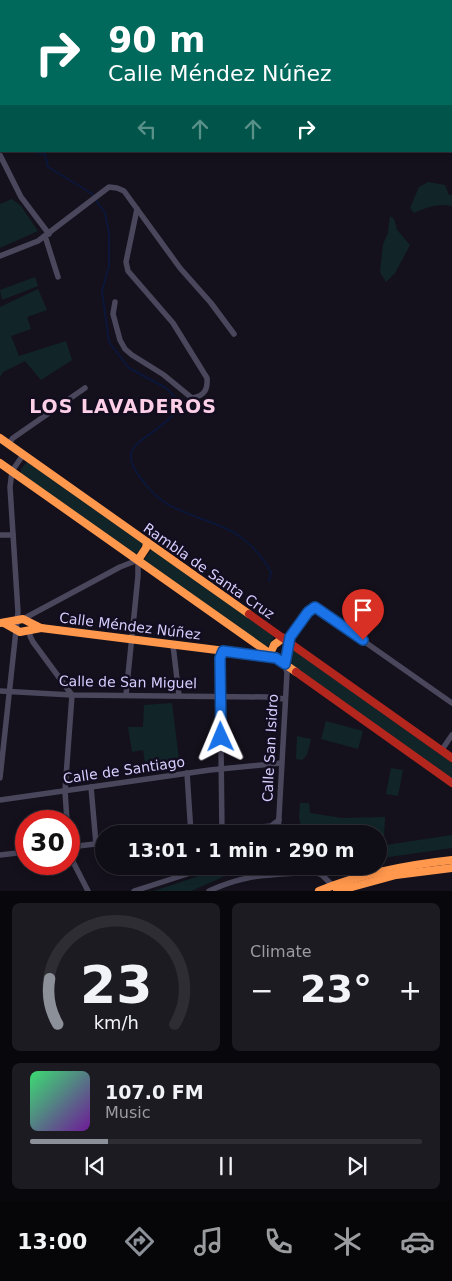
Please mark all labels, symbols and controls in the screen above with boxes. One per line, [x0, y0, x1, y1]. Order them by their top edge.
icon: right [25, 20, 90, 85]
text: 90 m [108, 20, 205, 60]
text: Calle Méndez Núñez [108, 61, 332, 86]
icon: left [133, 115, 161, 143]
icon: ahead [186, 115, 214, 143]
icon: ahead [239, 115, 267, 143]
icon: right [292, 115, 320, 143]
district label: LOS LAVADEROS [29, 395, 217, 417]
street label: Rambla de Santa Cruz [141, 520, 277, 622]
pin [342, 589, 384, 640]
icon: arrive [349, 596, 377, 624]
street label: Calle Méndez Núñez [58, 609, 202, 643]
street label: Calle de San Miguel [59, 673, 197, 691]
street label: Calle San Isidro [259, 694, 281, 802]
position arrow [194, 710, 246, 762]
street label: Calle de Santiago [62, 754, 186, 786]
speed limit sign: 30 [15, 810, 80, 875]
text: 13:01 · 1 min · 290 m [127, 839, 355, 861]
text: Climate [250, 942, 312, 961]
text: 23 [80, 955, 152, 1015]
text: 23° [300, 967, 372, 1011]
text: − [250, 974, 273, 1007]
text: + [399, 974, 422, 1007]
text: km/h [93, 1012, 139, 1033]
text: 107.0 FM [105, 1081, 204, 1103]
text: Music [105, 1103, 151, 1122]
icon: previous [81, 1152, 109, 1180]
icon: pause [212, 1152, 240, 1180]
icon: next [343, 1152, 371, 1180]
icon: directions [122, 1224, 157, 1259]
icon: music [191, 1224, 226, 1259]
icon: phone [261, 1224, 296, 1259]
icon: climate [330, 1224, 365, 1259]
icon: car [400, 1224, 435, 1259]
text: 13:00 [17, 1229, 87, 1254]

